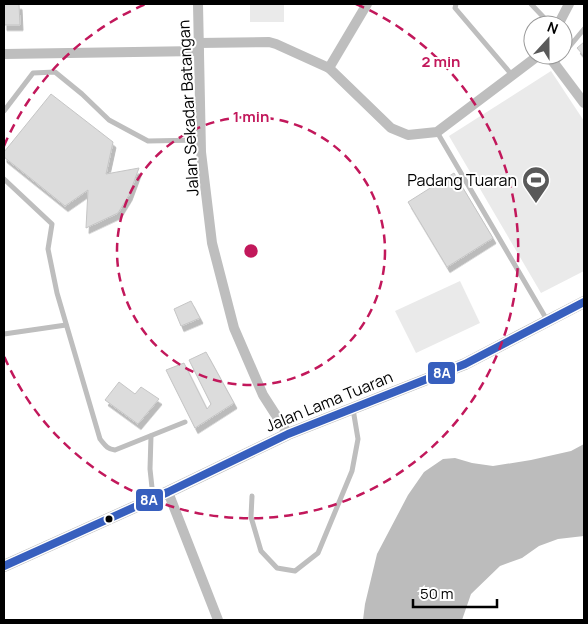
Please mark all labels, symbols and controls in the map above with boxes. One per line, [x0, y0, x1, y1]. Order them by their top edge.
north arrow [523, 15, 573, 65]
text: N [545, 17, 561, 38]
street label: Jalan Sekadar Batangan [172, 19, 204, 197]
text: 2 min [421, 51, 461, 72]
text: 1 min [233, 106, 269, 127]
sports icon: Padang Tuaran [521, 165, 551, 204]
place label: Padang Tuaran [407, 169, 517, 191]
centre of rings [242, 242, 260, 260]
line badge: 8A [427, 361, 456, 385]
text: 8A [433, 363, 452, 382]
street label: Jalan Lama Tuaran [262, 365, 396, 437]
line badge: 8A [135, 488, 164, 512]
text: 8A [140, 490, 159, 509]
unlabelled marker [104, 514, 114, 524]
scale bar [413, 576, 497, 608]
text: 50 m [420, 583, 454, 604]

